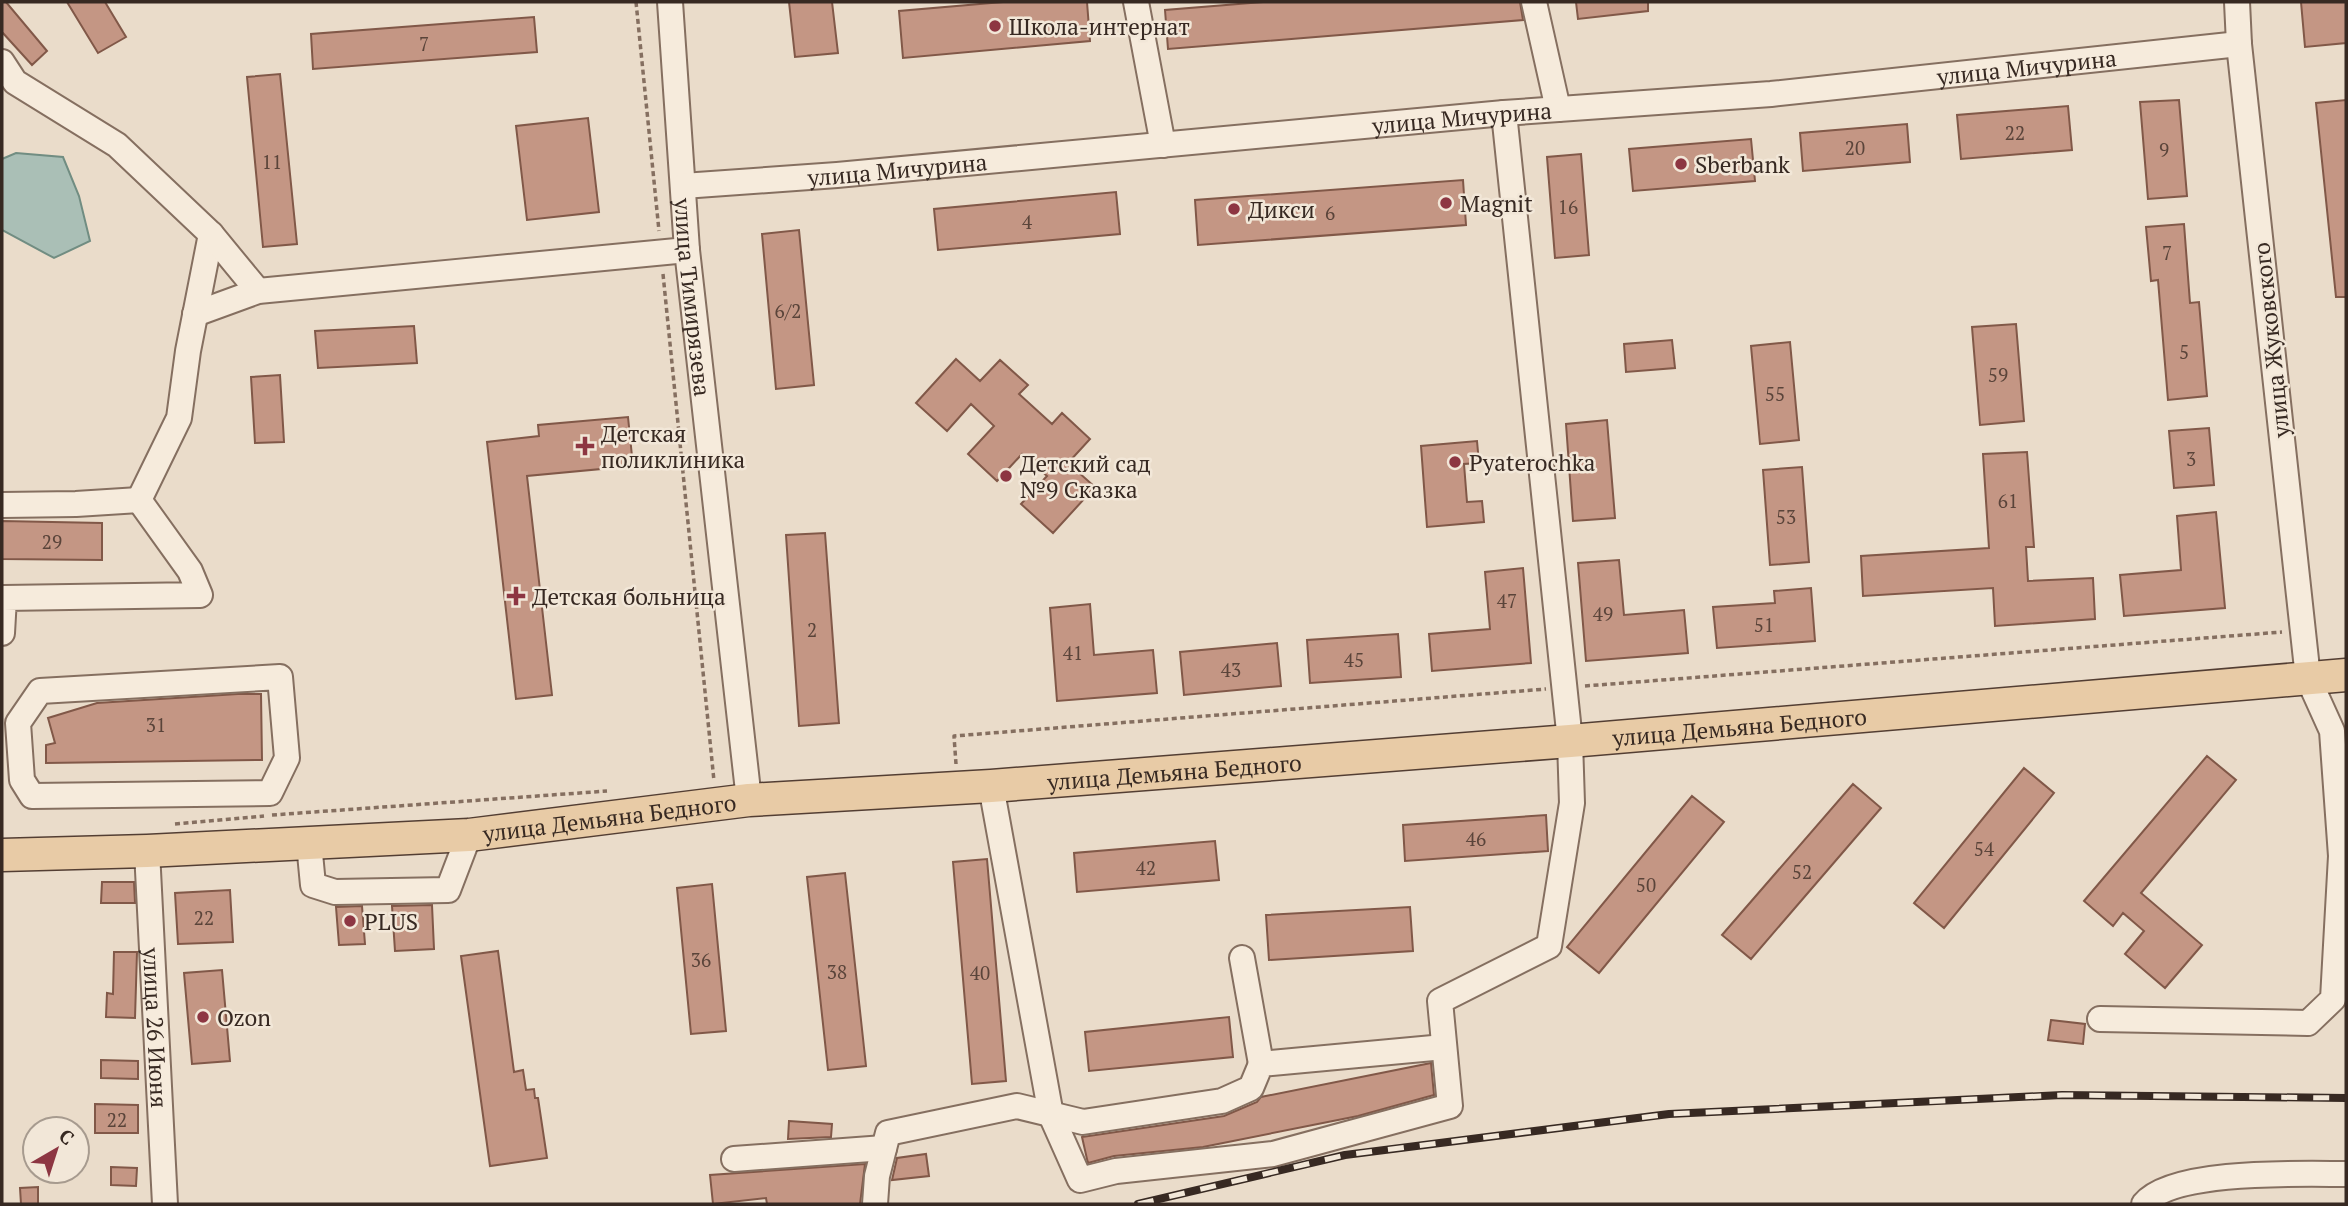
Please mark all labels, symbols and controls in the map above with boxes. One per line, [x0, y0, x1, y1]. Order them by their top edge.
place label: Школа-интернат [1009, 11, 1190, 42]
marker: Школа-интернат [987, 18, 1003, 34]
house number: 7 [419, 31, 429, 56]
street label: улица Мичурина [1934, 42, 2118, 92]
street label: улица Мичурина [1370, 94, 1553, 141]
house number: 22 [2005, 120, 2025, 145]
house number: 20 [1845, 135, 1865, 160]
house number: 9 [2159, 137, 2169, 162]
street label: улица Мичурина [805, 146, 989, 193]
house number: 11 [262, 149, 282, 174]
place label: Sberbank [1695, 149, 1790, 180]
marker: Sberbank [1673, 156, 1689, 172]
place label: Magnit [1460, 188, 1533, 219]
place label: Дикси [1248, 194, 1315, 225]
house number: 16 [1558, 194, 1578, 219]
marker: Magnit [1438, 195, 1454, 211]
street label: улица Тимирязева [668, 196, 719, 398]
house number: 6 [1325, 200, 1335, 225]
marker: Дикси [1226, 201, 1242, 217]
house number: 4 [1022, 209, 1033, 234]
house number: 7 [2162, 240, 2172, 265]
street label: улица Жуковского [2245, 241, 2297, 440]
house number: 6/2 [775, 298, 801, 323]
house number: 5 [2179, 339, 2189, 364]
house number: 59 [1988, 362, 2008, 387]
house number: 55 [1765, 381, 1785, 406]
place label: Детская поликлиника [601, 418, 745, 475]
marker: Детская поликлиника [575, 436, 595, 456]
house number: 3 [2186, 446, 2196, 471]
place label: Pyaterochka [1469, 447, 1596, 478]
place label: Детский сад №9 Сказка [1020, 448, 1151, 505]
marker: Pyaterochka [1447, 454, 1463, 470]
marker: Детский сад №9 Сказка [998, 468, 1014, 484]
house number: 61 [1998, 488, 2018, 513]
house number: 53 [1776, 504, 1796, 529]
house number: 29 [42, 529, 62, 554]
place label: Детская больница [532, 581, 726, 612]
marker: Детская больница [506, 586, 526, 606]
house number: 47 [1497, 588, 1517, 613]
house number: 49 [1593, 601, 1613, 626]
house number: 51 [1754, 612, 1774, 637]
house number: 2 [807, 617, 817, 642]
house number: 41 [1063, 640, 1083, 665]
house number: 45 [1344, 647, 1364, 672]
house number: 43 [1221, 657, 1241, 682]
street label: улица Демьяна Бедного [1610, 700, 1868, 753]
house number: 31 [146, 712, 166, 737]
street label: улица Демьяна Бедного [1045, 746, 1303, 797]
street label: улица Демьяна Бедного [480, 786, 738, 849]
house number: 46 [1466, 826, 1486, 851]
house number: 54 [1974, 836, 1995, 861]
house number: 42 [1136, 855, 1156, 880]
house number: 52 [1792, 859, 1812, 884]
house number: 50 [1636, 872, 1656, 897]
house number: 22 [194, 905, 214, 930]
place label: PLUS [364, 906, 418, 937]
marker: PLUS [342, 913, 358, 929]
street label: улица 26 Июня [136, 946, 176, 1109]
house number: 36 [691, 947, 711, 972]
house number: 38 [827, 959, 847, 984]
house number: 40 [970, 960, 990, 985]
place label: Ozon [217, 1002, 271, 1033]
marker: Ozon [195, 1009, 211, 1025]
house number: 22 [107, 1107, 127, 1132]
north arrow [21, 1115, 91, 1185]
text: С [54, 1123, 80, 1150]

